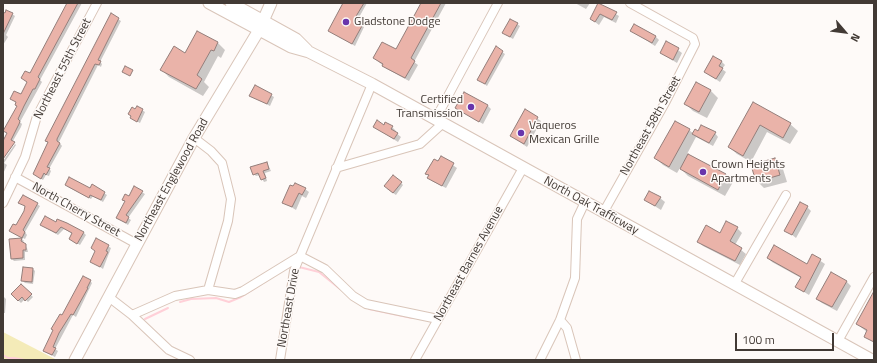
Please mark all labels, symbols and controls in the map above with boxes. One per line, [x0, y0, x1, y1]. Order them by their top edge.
north arrow [825, 12, 865, 52]
place label: Gladstone Dodge [354, 15, 440, 29]
street label: Northeast 55th Street [31, 16, 95, 122]
marker: Gladstone Dodge [341, 17, 351, 27]
text: N [847, 31, 864, 45]
street label: Northeast 58th Street [618, 74, 684, 178]
place label: Certified Transmission [396, 93, 463, 121]
marker: Certified Transmission [466, 102, 476, 112]
street label: Northeast Englewood Road [132, 116, 212, 244]
place label: Vaqueros Mexican Grille [529, 119, 599, 147]
marker: Vaqueros Mexican Grille [516, 128, 526, 138]
place label: Crown Heights Apartments [711, 158, 785, 186]
marker: Crown Heights Apartments [698, 167, 708, 177]
street label: North Oak Trafficway [541, 174, 641, 238]
street label: North Cherry Street [29, 180, 123, 240]
street label: Northeast Barnes Avenue [431, 204, 507, 324]
street label: Northeast Drive [275, 267, 303, 349]
scale bar [737, 325, 836, 351]
text: 100 m [742, 330, 775, 349]

